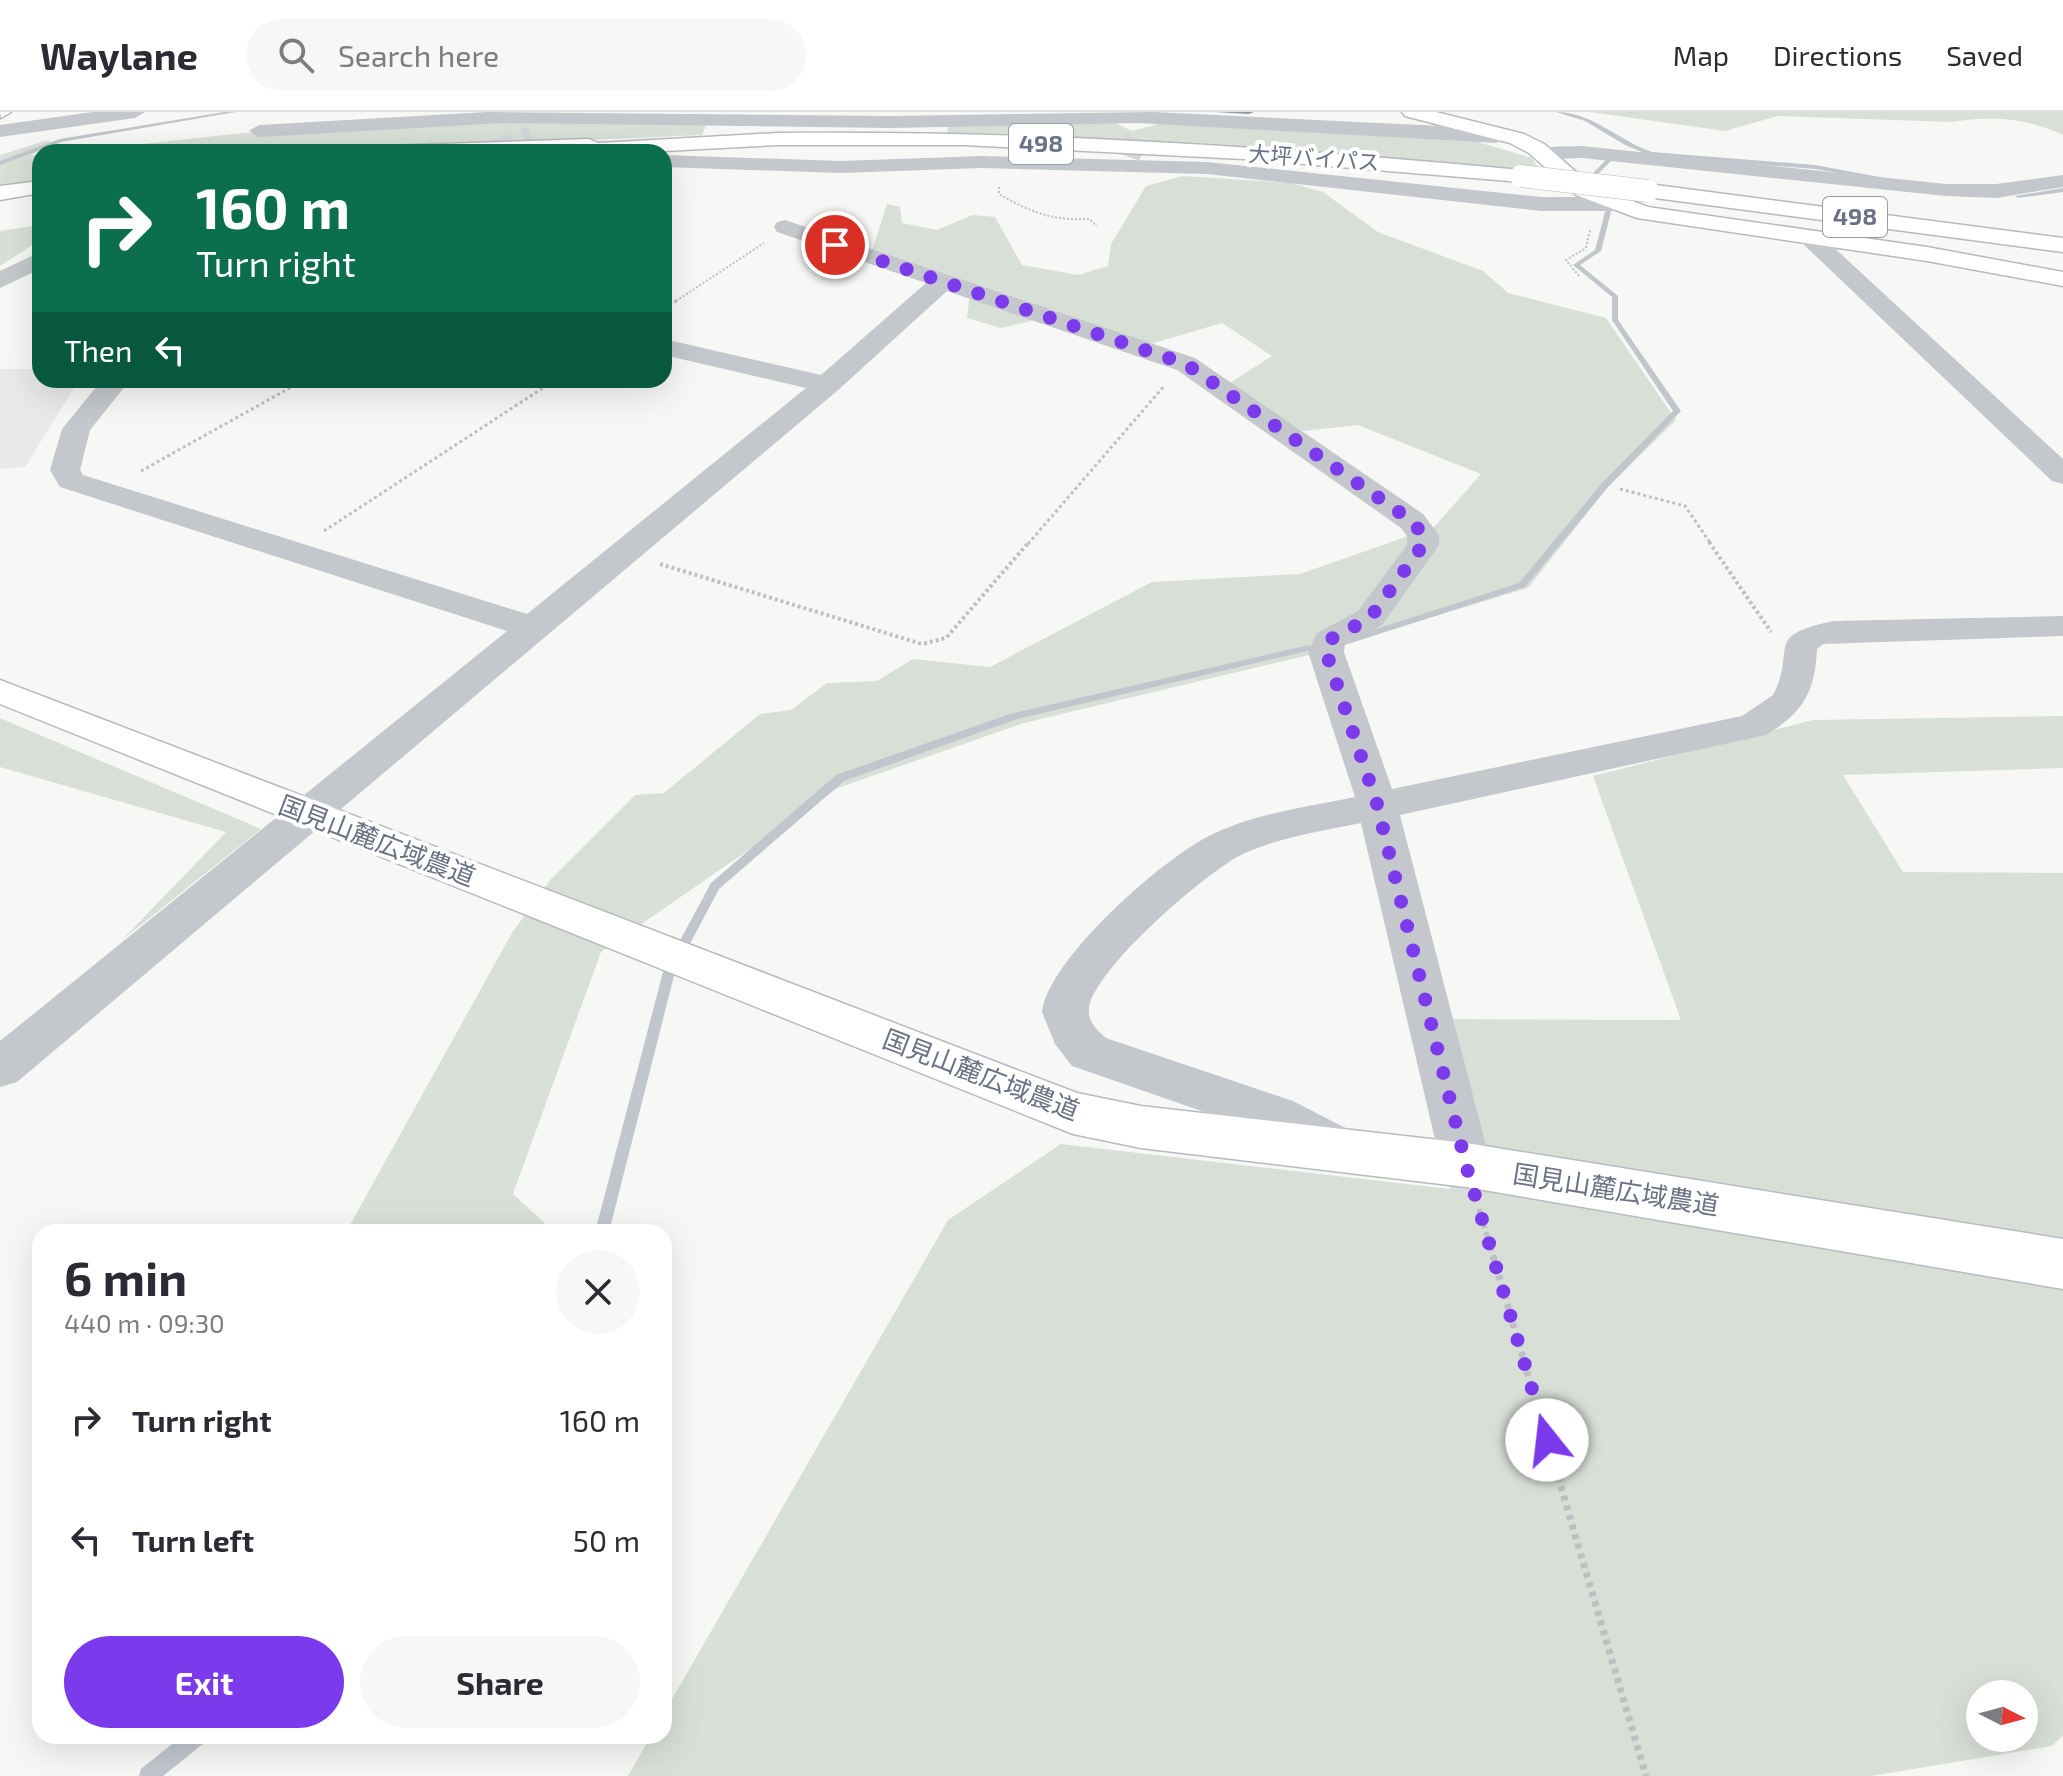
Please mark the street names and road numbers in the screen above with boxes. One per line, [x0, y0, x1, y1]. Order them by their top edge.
road number: 498 [1009, 124, 1073, 164]
street label: 大坪バイパス [1248, 139, 1381, 175]
road number: 498 [1823, 197, 1887, 237]
street label: 国見山麓広域農道 [275, 788, 480, 891]
street label: 国見山麓広域農道 [879, 1022, 1084, 1125]
street label: 国見山麓広域農道 [1511, 1157, 1721, 1220]

